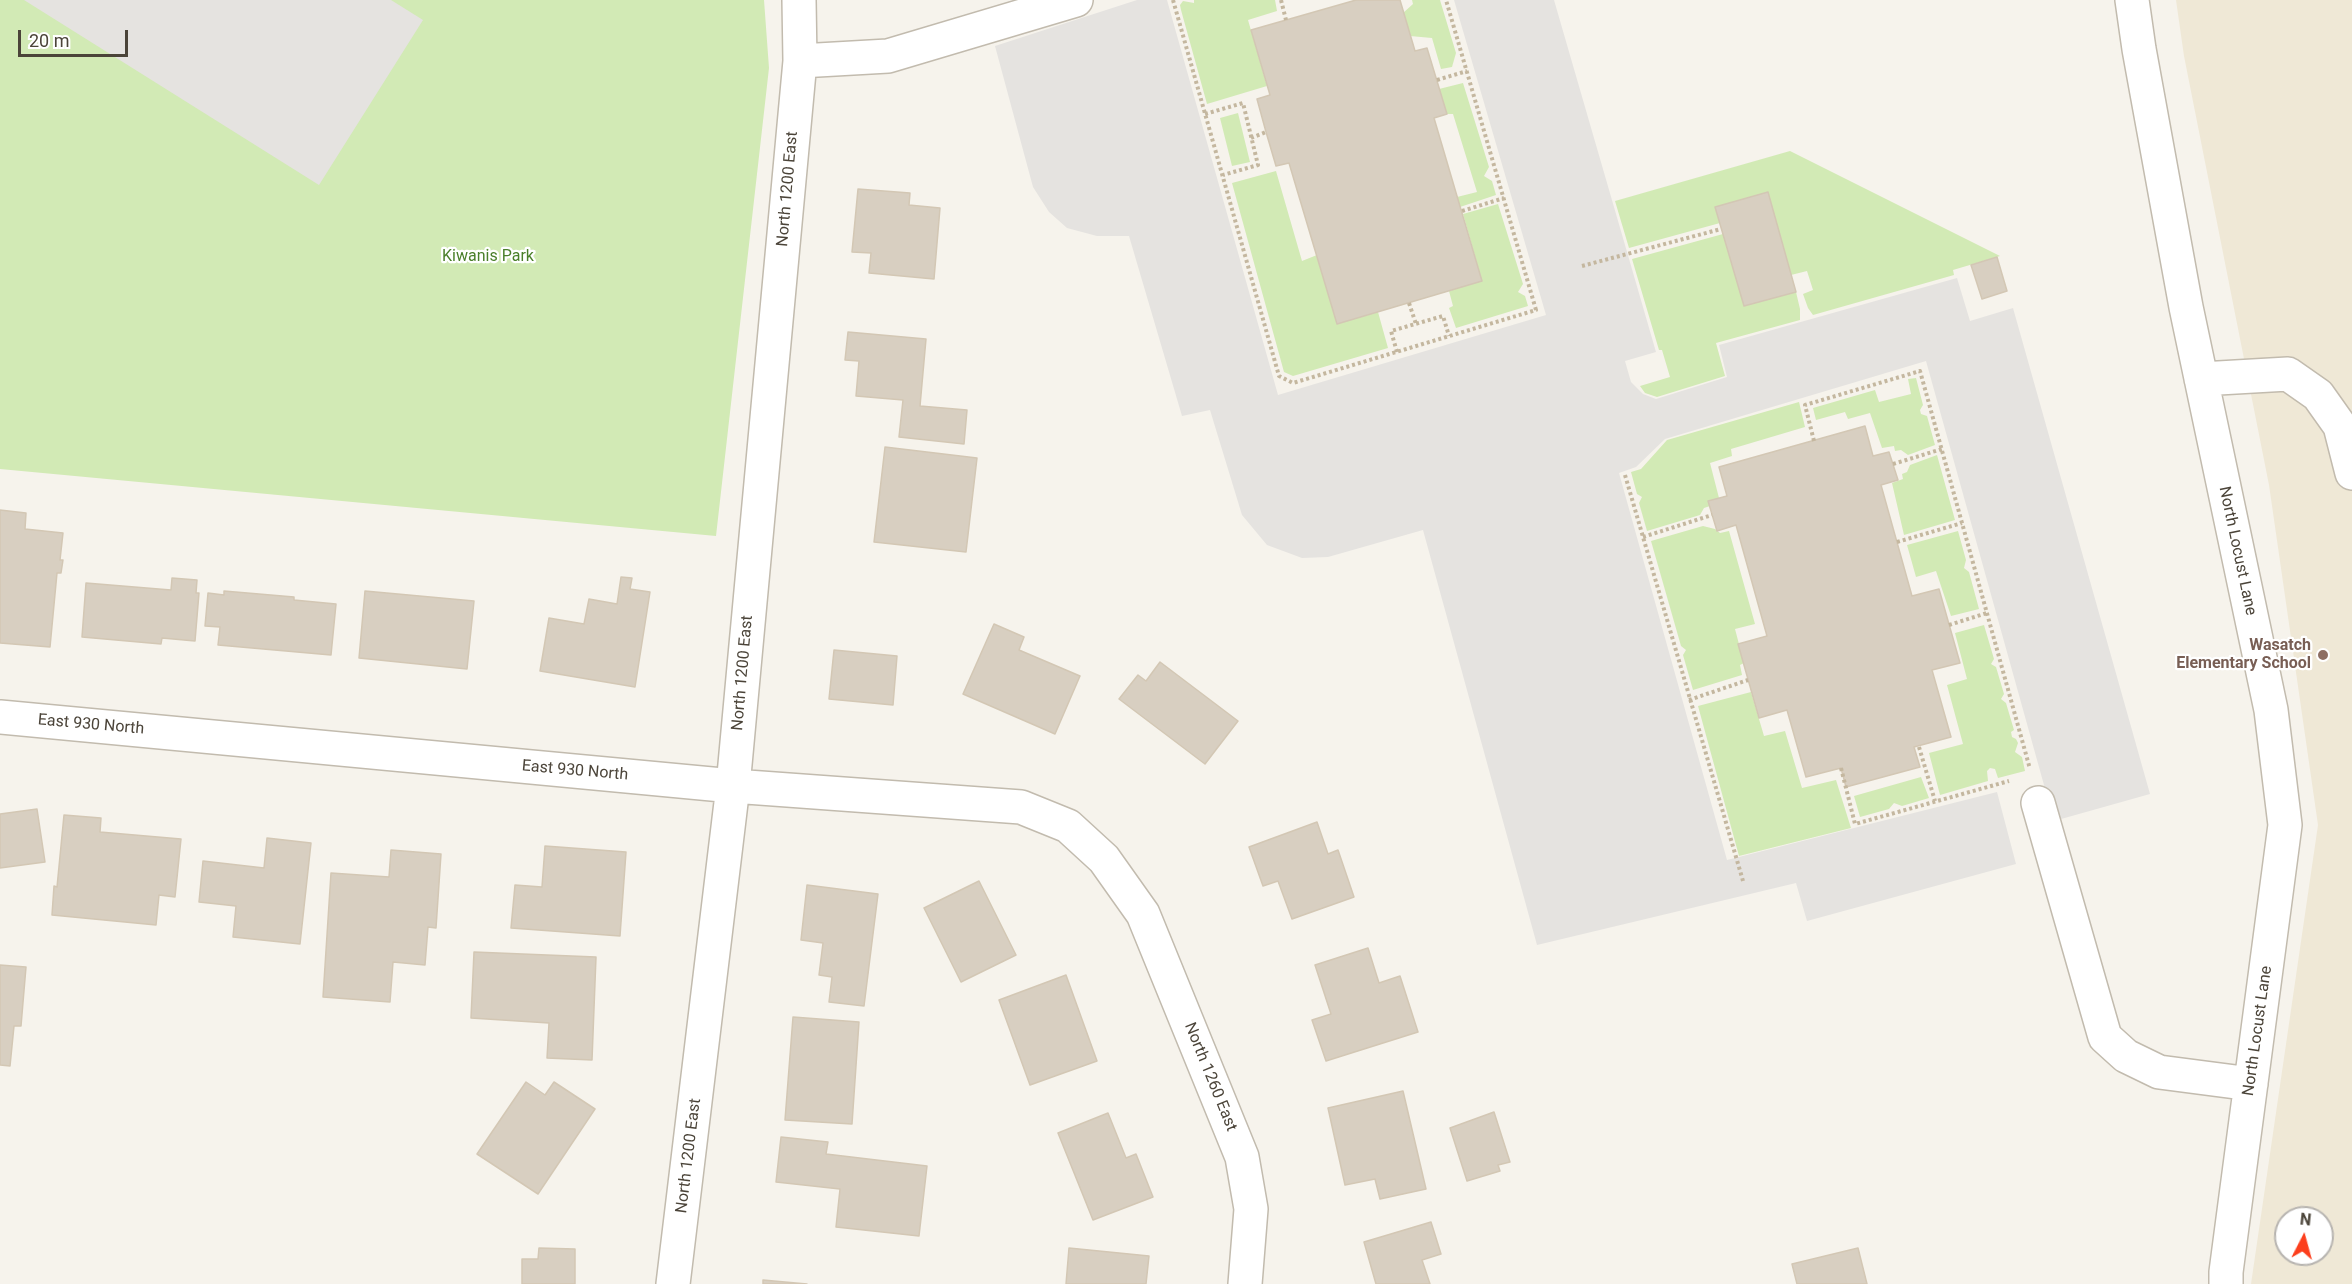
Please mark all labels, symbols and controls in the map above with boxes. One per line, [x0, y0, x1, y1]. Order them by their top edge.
scale bar [21, 18, 130, 56]
text: 20 m [29, 30, 69, 51]
street label: North 1200 East [773, 131, 803, 247]
park label: Kiwanis Park [442, 247, 534, 267]
street label: North Locust Lane [2214, 485, 2260, 617]
street label: North 1200 East [728, 615, 758, 731]
place label: Wasatch Elementary School [2176, 636, 2311, 674]
marker: Wasatch Elementary School [2316, 648, 2330, 662]
street label: East 930 North [37, 711, 145, 739]
street label: East 930 North [521, 757, 629, 785]
street label: North Locust Lane [2239, 965, 2277, 1097]
street label: North 1260 East [1179, 1020, 1241, 1134]
street label: North 1200 East [672, 1097, 706, 1215]
north arrow [2274, 1206, 2334, 1266]
text: N [2299, 1210, 2312, 1230]

